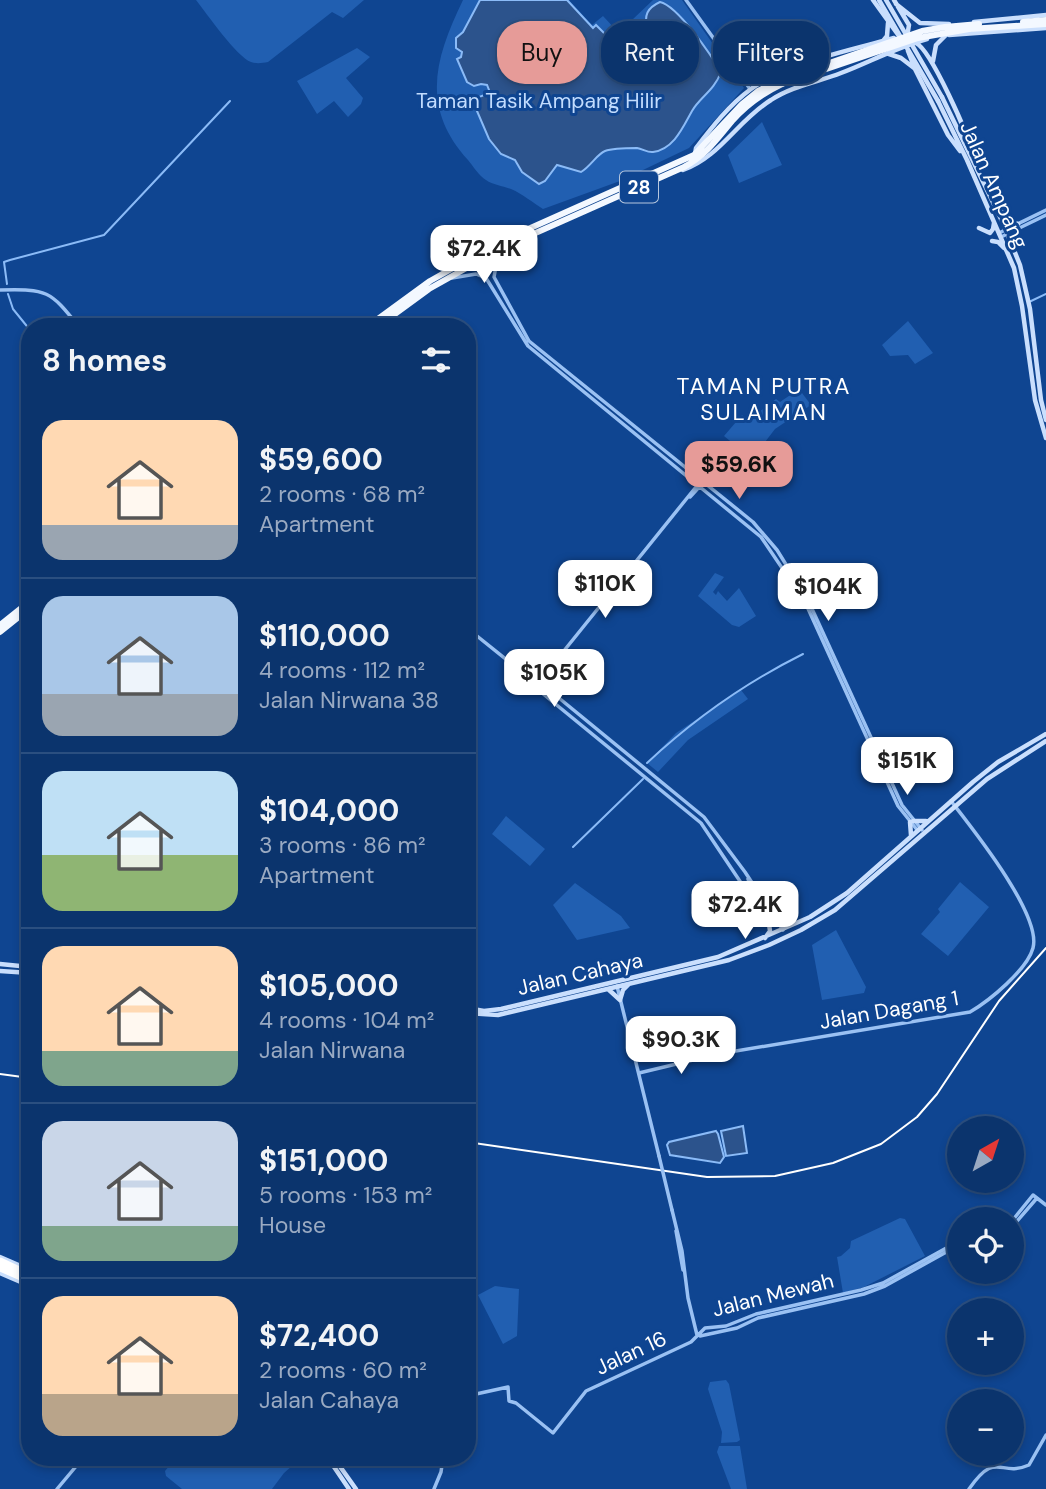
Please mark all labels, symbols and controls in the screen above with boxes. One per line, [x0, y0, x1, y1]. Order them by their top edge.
chip: Buy [497, 21, 587, 84]
chip: Rent [601, 21, 699, 84]
chip: Filters [713, 21, 829, 84]
park label: Taman Tasik Ampang Hilir [416, 87, 662, 115]
street label: Jalan Ampang [953, 117, 1035, 253]
road number: 28 [620, 172, 658, 202]
pin: $72.4K [427, 226, 541, 285]
text: $72.4K [446, 233, 522, 263]
text: 8 homes [42, 341, 167, 380]
icon: filters [417, 341, 455, 379]
district label: TAMAN PUTRA SULAIMAN [676, 371, 852, 427]
text: $59,600 [259, 440, 383, 479]
pin: $59.6K [682, 442, 796, 501]
icon: home [98, 448, 182, 532]
text: $59.6K [701, 449, 777, 479]
text: 2 rooms · 68 m² [259, 479, 425, 509]
text: Apartment [259, 509, 374, 539]
pin: $110K [556, 560, 654, 620]
pin: $104K [779, 564, 877, 623]
text: $110K [574, 568, 636, 598]
text: $104K [794, 571, 862, 601]
text: $110,000 [259, 616, 390, 655]
icon: home [98, 624, 182, 708]
pin: $105K [505, 650, 603, 709]
text: 4 rooms · 112 m² [259, 655, 425, 685]
text: $105K [520, 657, 588, 687]
text: Jalan Nirwana 38 [259, 685, 439, 715]
pin: $151K [858, 738, 956, 797]
text: $151K [877, 745, 937, 775]
text: $104,000 [259, 791, 399, 830]
icon: home [98, 799, 182, 883]
text: 3 rooms · 86 m² [259, 830, 426, 860]
text: Apartment [259, 860, 374, 890]
pin: $72.4K [688, 881, 802, 941]
text: $72.4K [707, 889, 783, 919]
street label: Jalan Cahaya [515, 946, 645, 1002]
text: $105,000 [259, 966, 399, 1005]
icon: home [98, 974, 182, 1058]
street label: Jalan Dagang 1 [817, 984, 961, 1036]
text: 4 rooms · 104 m² [259, 1005, 434, 1035]
pin: $90.3K [624, 1016, 738, 1076]
text: $90.3K [642, 1024, 720, 1054]
text: Jalan Nirwana [259, 1035, 405, 1065]
north arrow [947, 1116, 1024, 1194]
map controls [947, 1116, 1024, 1466]
text: $151,000 [259, 1141, 388, 1180]
icon: home [98, 1149, 182, 1233]
text: 5 rooms · 153 m² [259, 1180, 432, 1210]
button: locate [947, 1207, 1024, 1284]
text: House [259, 1210, 326, 1240]
street label: Jalan Mewah [709, 1266, 837, 1324]
button: + [947, 1298, 1024, 1375]
text: $72,400 [259, 1316, 379, 1355]
icon: home [98, 1324, 182, 1408]
street label: Jalan 16 [591, 1324, 671, 1382]
text: 2 rooms · 60 m² [259, 1355, 427, 1385]
text: Jalan Cahaya [259, 1385, 399, 1415]
button: − [947, 1389, 1024, 1466]

